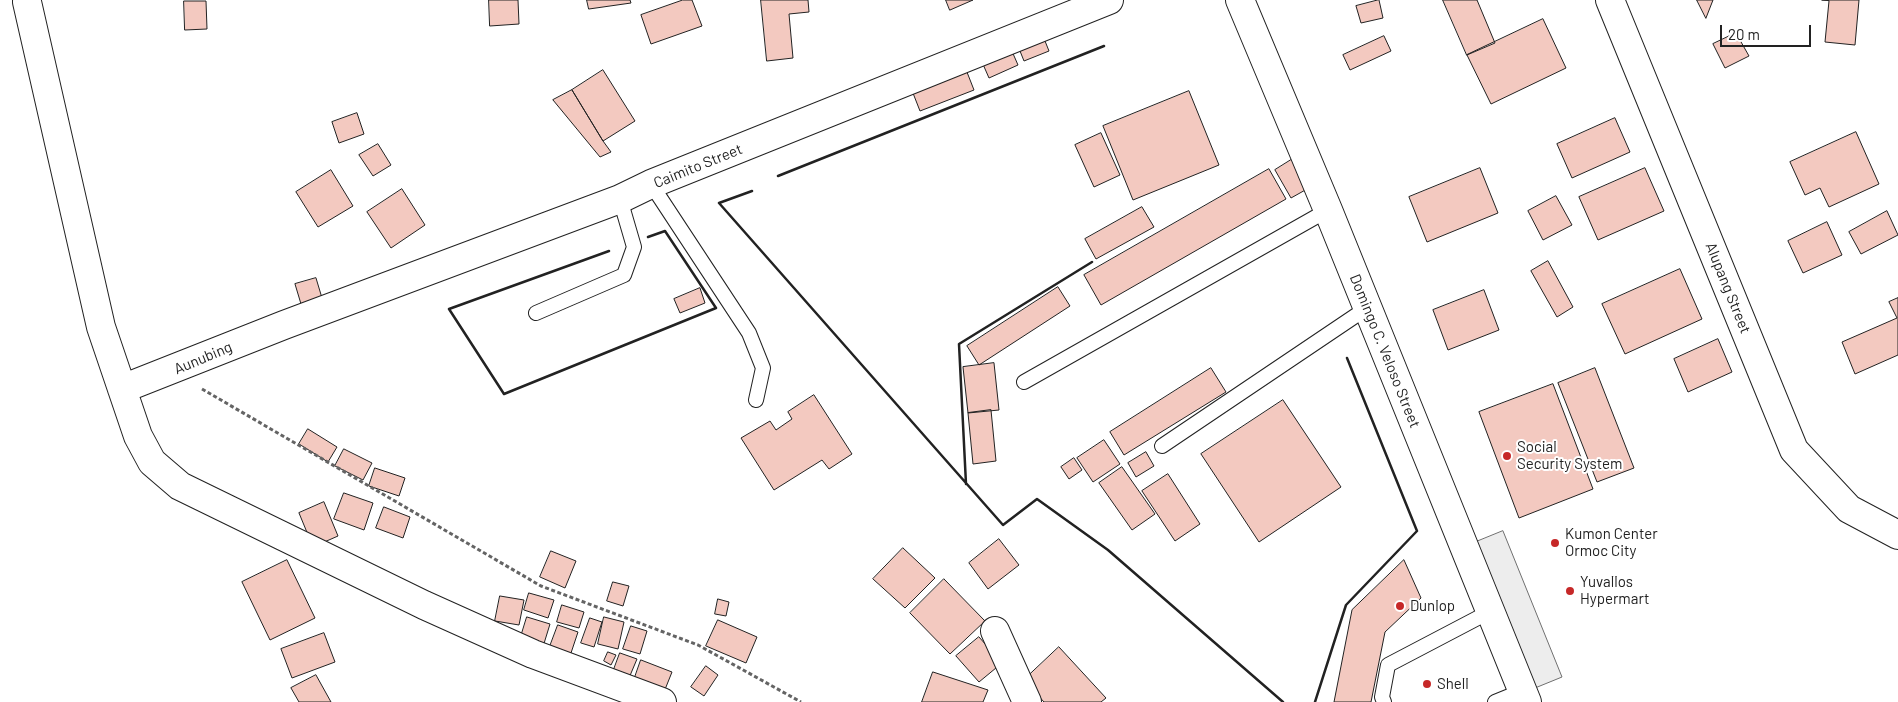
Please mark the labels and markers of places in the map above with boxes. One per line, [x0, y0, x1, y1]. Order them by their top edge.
place label: Social Security System [1517, 438, 1622, 473]
marker: Social Security System [1501, 450, 1513, 462]
place label: Kumon Center Ormoc City [1565, 525, 1658, 560]
marker: Kumon Center Ormoc City [1549, 537, 1561, 549]
place label: Yuvallos Hypermart [1580, 573, 1650, 608]
marker: Yuvallos Hypermart [1564, 585, 1576, 597]
place label: Dunlop [1410, 597, 1455, 615]
marker: Dunlop [1394, 600, 1406, 612]
place label: Shell [1437, 675, 1469, 693]
marker: Shell [1421, 678, 1433, 690]

